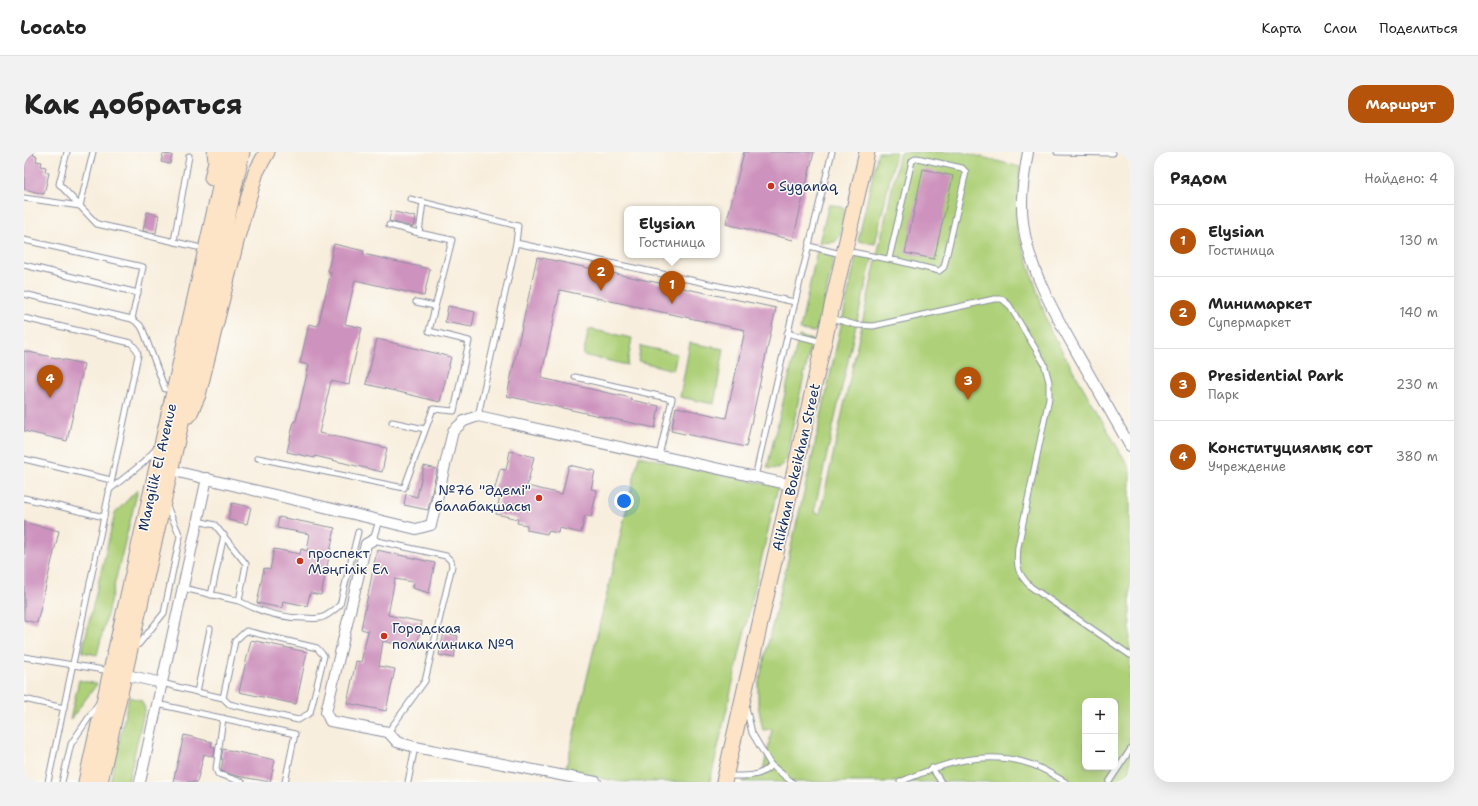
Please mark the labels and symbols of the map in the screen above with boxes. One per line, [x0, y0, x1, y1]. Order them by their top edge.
place label: Syganaq [779, 177, 839, 195]
marker: Syganaq [766, 181, 776, 191]
pin: 2 [588, 258, 614, 291]
pin: 1 [659, 271, 685, 304]
pin: 4 [37, 365, 63, 398]
pin: 3 [955, 367, 981, 400]
street label: Alikhan Bokeikhan Street [768, 381, 824, 553]
street label: Mangilik El Avenue [134, 401, 180, 533]
place label: №76 "Әдемі" балабақшасы [434, 481, 531, 515]
your location [614, 491, 634, 511]
marker: №76 "Әдемі" балабақшасы [534, 493, 544, 503]
place label: проспект Мәңгілік Ел [308, 544, 389, 578]
marker: проспект Мәңгілік Ел [295, 556, 305, 566]
place label: Городская поликлиника №9 [392, 619, 514, 653]
marker: Городская поликлиника №9 [379, 631, 389, 641]

